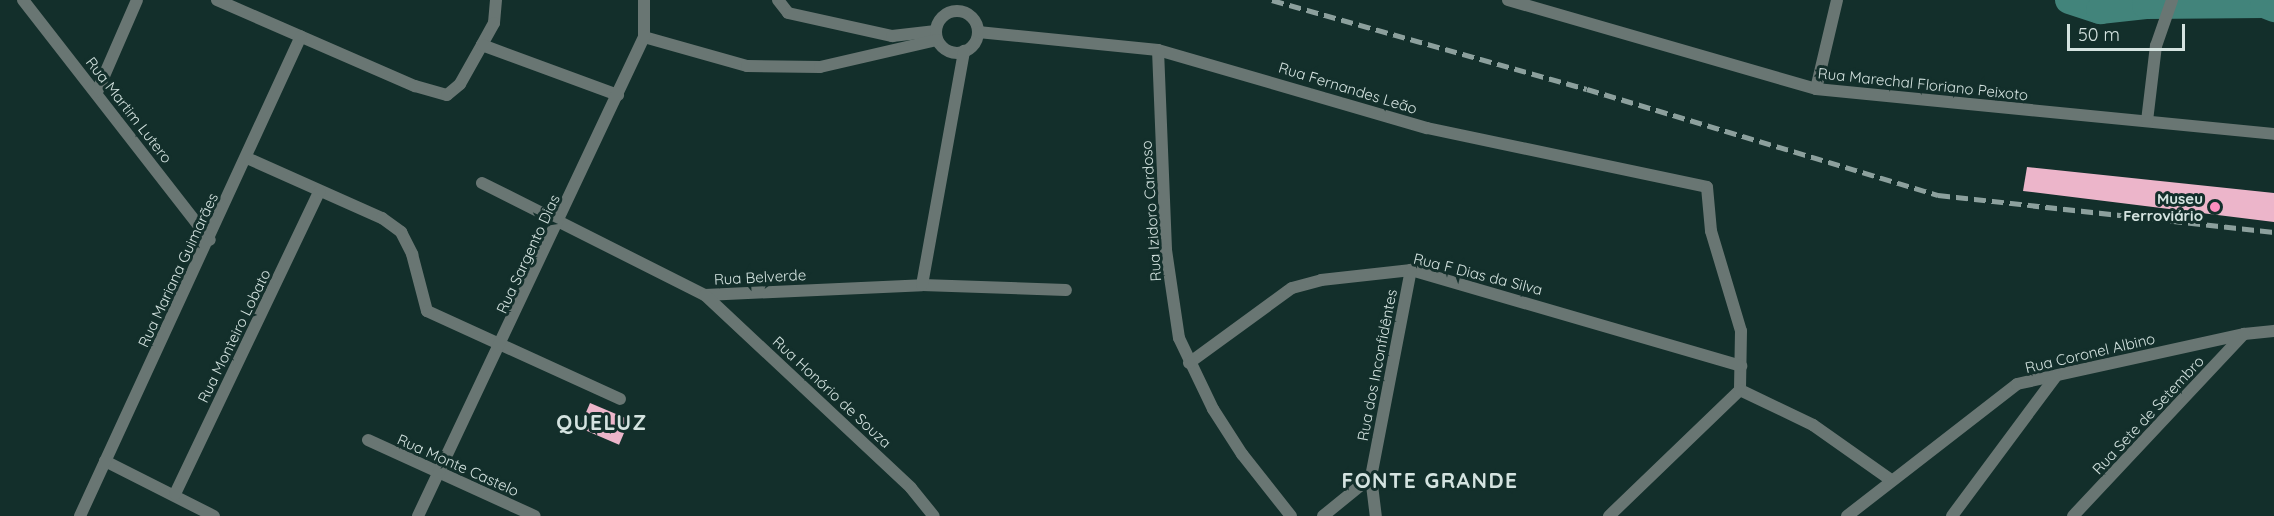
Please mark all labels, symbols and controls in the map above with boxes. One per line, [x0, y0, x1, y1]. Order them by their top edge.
scale bar [2070, 12, 2188, 50]
text: 50 m [2078, 23, 2120, 46]
street label: Rua Martim Lutero [82, 53, 176, 167]
street label: Rua Fernandes Leão [1277, 58, 1419, 118]
street label: Rua Marechal Floriano Peixoto [1817, 64, 2029, 104]
street label: Rua Izidoro Cardoso [1137, 140, 1165, 282]
place label: Museu Ferroviário [2123, 189, 2203, 224]
street label: Rua Mariana Guimarães [134, 190, 222, 350]
street label: Rua Sargento Dias [493, 192, 563, 316]
marker: Museu Ferroviário [2208, 200, 2222, 214]
street label: Rua F Dias da Silva [1412, 249, 1544, 299]
street label: Rua Monteiro Lobato [194, 266, 274, 406]
street label: Rua Belverde [713, 266, 807, 288]
street label: Rua dos Inconfidêntes [1353, 288, 1401, 442]
street label: Rua Coronel Albino [2023, 329, 2157, 377]
street label: Rua Honório de Souza [769, 332, 895, 452]
street label: Rua Sete de Setembro [2088, 352, 2208, 478]
district label: QUELUZ [556, 409, 648, 435]
street label: Rua Monte Castelo [394, 430, 522, 500]
district label: FONTE GRANDE [1342, 467, 1518, 493]

